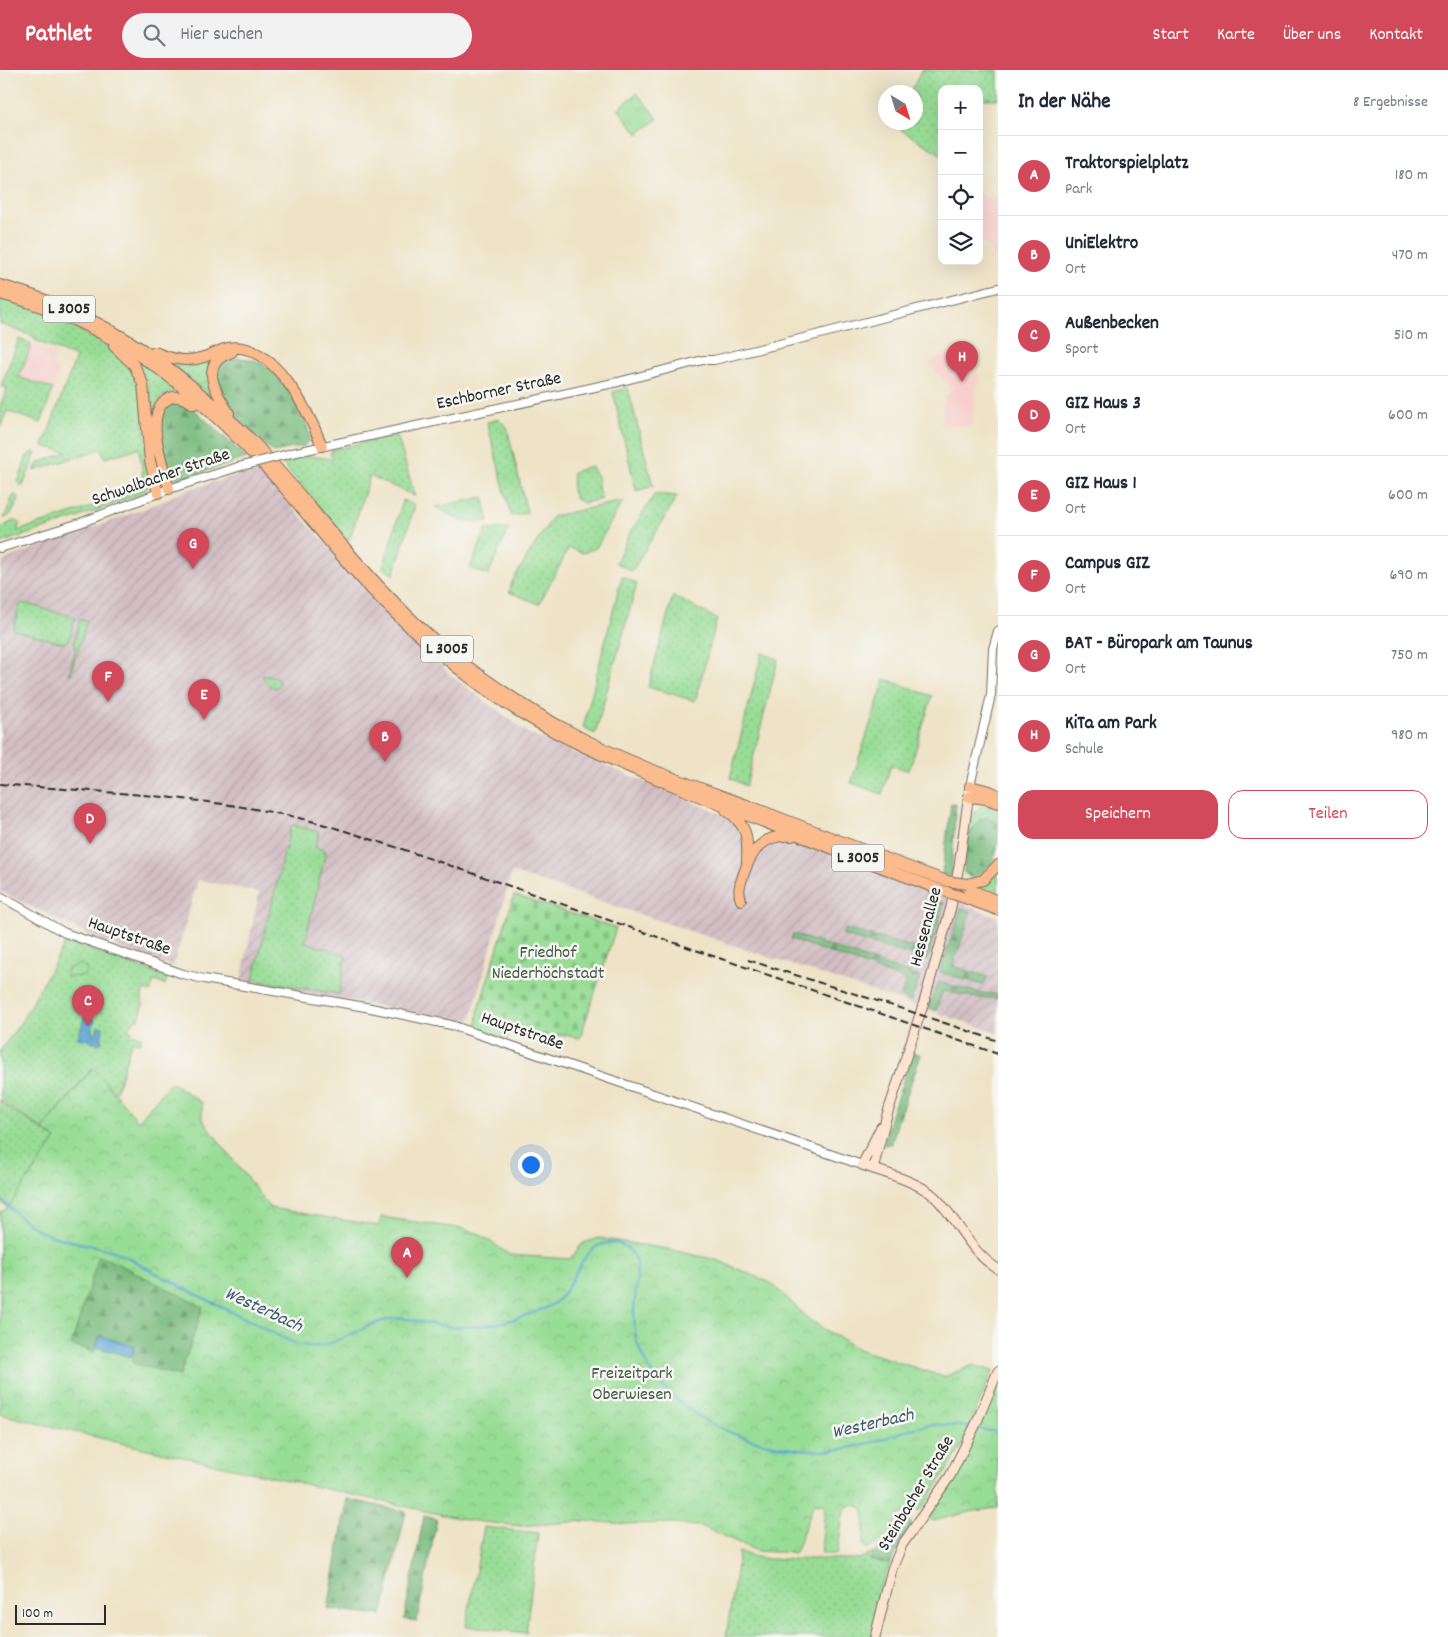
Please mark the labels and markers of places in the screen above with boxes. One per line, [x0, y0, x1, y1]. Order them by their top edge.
pin: H [946, 341, 978, 382]
pin: G [177, 528, 209, 569]
pin: F [92, 661, 124, 702]
pin: E [188, 679, 220, 720]
pin: B [369, 721, 401, 762]
pin: D [74, 803, 106, 844]
pin: C [72, 985, 104, 1026]
pin: A [391, 1237, 423, 1278]

